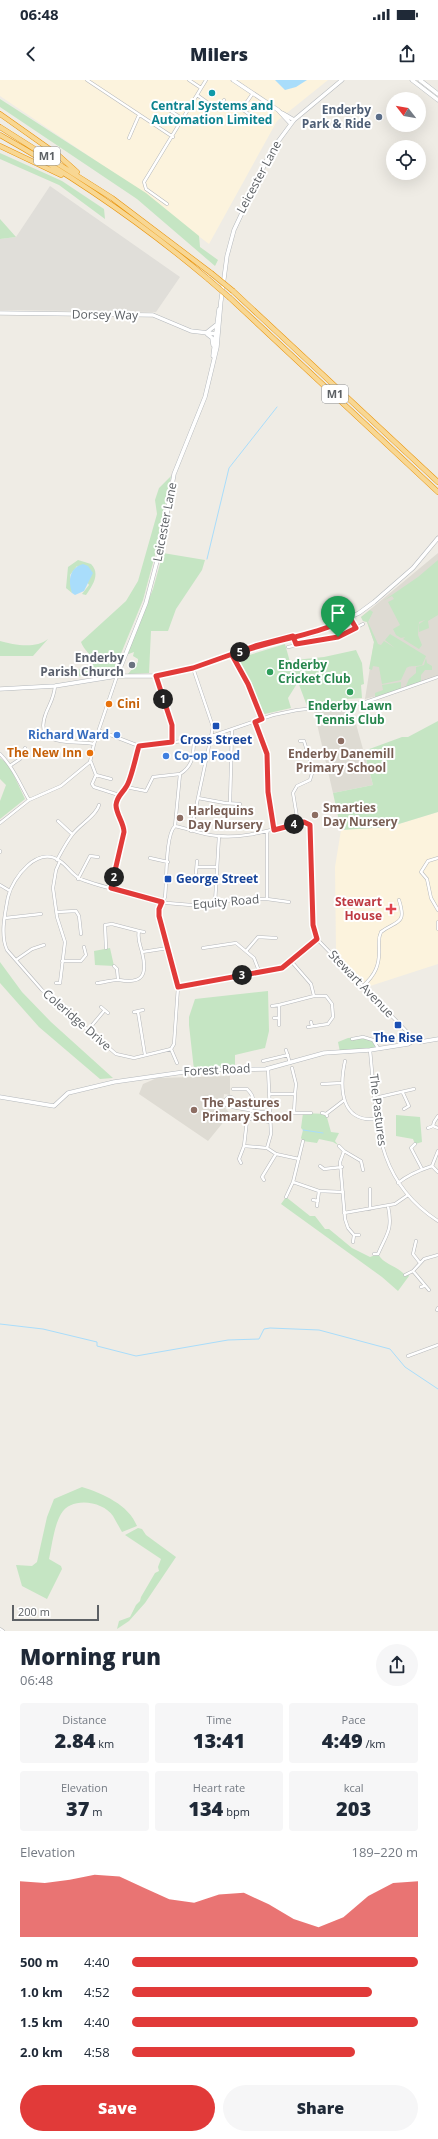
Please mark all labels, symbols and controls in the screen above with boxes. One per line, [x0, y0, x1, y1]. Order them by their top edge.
text: 06:48 [20, 4, 59, 24]
text: Milers [190, 42, 248, 66]
icon: back [20, 43, 42, 65]
icon: share [396, 43, 418, 65]
marker: Central Systems and Automation Limited [207, 88, 217, 98]
north arrow [386, 92, 426, 132]
map controls [386, 92, 426, 180]
place label: Central Systems and Automation Limited [151, 97, 273, 128]
place label: Enderby Park & Ride [302, 101, 371, 132]
marker: Enderby Park & Ride [374, 112, 384, 122]
street label: Leicester Lane [232, 137, 285, 216]
button: locate [386, 140, 426, 180]
road number: M1 [34, 147, 60, 165]
street label: Dorsey Way [72, 305, 139, 324]
road number: M1 [322, 385, 348, 403]
street label: Leicester Lane [149, 481, 181, 563]
pin [321, 596, 355, 637]
icon: arrive [327, 602, 349, 624]
pin: 5 [230, 642, 250, 662]
text: 5 [237, 644, 243, 659]
place label: Enderby Parish Church [40, 649, 124, 680]
place label: Enderby Cricket Club [278, 656, 351, 687]
marker: Enderby Parish Church [127, 660, 137, 670]
marker: Enderby Cricket Club [265, 667, 275, 677]
marker: Enderby Lawn Tennis Club [345, 687, 355, 697]
pin: 1 [153, 689, 173, 709]
text: 1 [160, 691, 166, 706]
place label: Cini [117, 695, 140, 712]
place label: Enderby Lawn Tennis Club [308, 697, 392, 728]
marker: Cini [104, 699, 114, 709]
marker: Cross Street [211, 721, 221, 731]
place label: Richard Ward [28, 726, 109, 743]
marker: Richard Ward [112, 730, 122, 740]
place label: Cross Street [180, 731, 252, 748]
marker: Enderby Danemill Primary School [336, 736, 346, 746]
place label: The New Inn [7, 744, 82, 761]
place label: Enderby Danemill Primary School [288, 745, 394, 776]
place label: Co-op Food [174, 747, 240, 764]
marker: The New Inn [85, 748, 95, 758]
marker: Co-op Food [161, 751, 171, 761]
place label: Smarties Day Nursery [323, 799, 398, 830]
place label: Harlequins Day Nursery [188, 802, 263, 833]
marker: Smarties Day Nursery [310, 810, 320, 820]
marker: Harlequins Day Nursery [175, 813, 185, 823]
pin: 4 [284, 814, 304, 834]
text: 4 [291, 816, 297, 831]
pin: 2 [104, 867, 124, 887]
text: 2 [111, 869, 117, 884]
place label: George Street [176, 870, 258, 887]
marker: George Street [163, 874, 173, 884]
street label: Equity Road [192, 890, 260, 913]
place label: Stewart House [335, 893, 382, 924]
marker: Stewart House [385, 903, 397, 915]
street label: Stewart Avenue [325, 946, 398, 1021]
pin: 3 [232, 965, 252, 985]
text: 3 [239, 967, 245, 982]
street label: Coleridge Drive [39, 985, 115, 1054]
marker: The Rise [393, 1020, 403, 1030]
place label: The Rise [373, 1029, 423, 1046]
street label: Forest Road [183, 1059, 251, 1080]
street label: The Pastures [366, 1073, 391, 1147]
place label: The Pastures Primary School [202, 1094, 292, 1125]
marker: The Pastures Primary School [189, 1105, 199, 1115]
scale bar [12, 1603, 99, 1622]
text: 200 m [18, 1604, 50, 1619]
text: Morning run [20, 1641, 161, 1671]
button: share [376, 1644, 418, 1686]
text: 06:48 [20, 1671, 53, 1689]
text: Distance [62, 1712, 106, 1727]
text: Time [206, 1712, 232, 1727]
text: Pace [342, 1712, 366, 1727]
text: 2.84 [54, 1727, 95, 1754]
text: 13:41 [193, 1727, 245, 1754]
text: 4:49 [322, 1727, 363, 1754]
text: km [95, 1736, 114, 1751]
text: /km [363, 1736, 386, 1751]
text: Elevation [61, 1780, 108, 1795]
text: Heart rate [193, 1780, 245, 1795]
text: kcal [344, 1780, 364, 1795]
text: 37 [66, 1795, 90, 1822]
text: 134 [188, 1795, 223, 1822]
text: 203 [336, 1795, 371, 1822]
text: m [90, 1804, 103, 1819]
text: bpm [223, 1804, 250, 1819]
text: Elevation [20, 1843, 75, 1861]
text: 189–220 m [351, 1843, 418, 1861]
text: 500 m [20, 1953, 58, 1971]
text: 4:40 [84, 1953, 110, 1971]
text: 1.0 km [20, 1983, 63, 2001]
text: 4:52 [84, 1983, 110, 2001]
text: 1.5 km [20, 2013, 63, 2031]
text: 4:40 [84, 2013, 110, 2031]
text: 2.0 km [20, 2043, 63, 2061]
text: 4:58 [84, 2043, 110, 2061]
button: Save [20, 2085, 215, 2131]
button: Share [223, 2085, 418, 2131]

